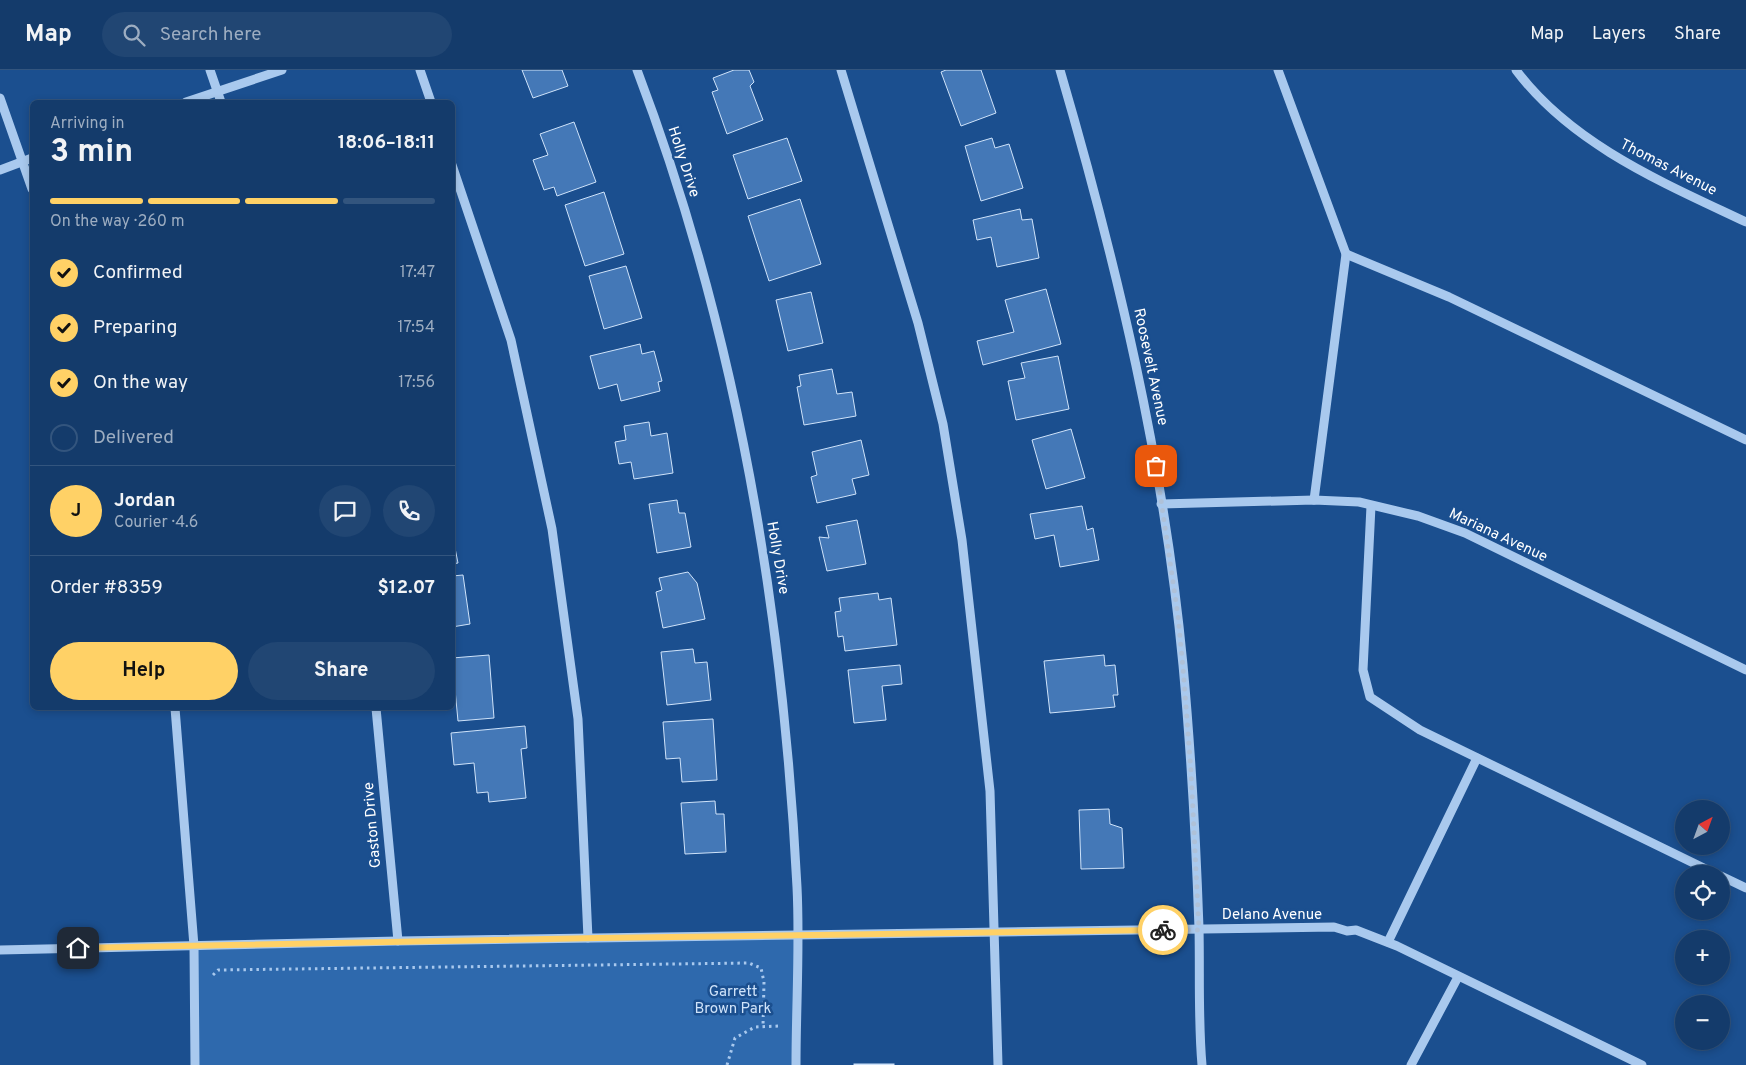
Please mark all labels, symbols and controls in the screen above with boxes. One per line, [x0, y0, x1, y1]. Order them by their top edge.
search box [102, 12, 452, 57]
text: Map [25, 20, 72, 50]
icon: search [120, 21, 148, 49]
text: Search here [160, 23, 261, 47]
text: Map [1530, 23, 1564, 46]
text: Layers [1592, 23, 1646, 46]
text: Share [1674, 23, 1721, 46]
text: Arriving in [50, 114, 125, 134]
street label: Holly Drive [663, 124, 703, 200]
text: 18:06–18:11 [338, 131, 435, 155]
text: 3 min [50, 133, 133, 173]
street label: Thomas Avenue [1616, 135, 1720, 201]
text: On the way · 260 m [50, 212, 184, 232]
icon: check [50, 259, 78, 287]
text: Confirmed [93, 261, 183, 285]
text: 17:47 [400, 263, 435, 283]
street label: Roosevelt Avenue [1128, 307, 1172, 427]
icon: check [50, 314, 78, 342]
text: Preparing [93, 316, 177, 340]
text: 17:54 [398, 318, 435, 338]
icon: check [50, 369, 78, 397]
text: On the way [93, 371, 188, 395]
text: 17:56 [398, 373, 435, 393]
text: Delivered [93, 426, 174, 450]
pin [1135, 445, 1177, 487]
icon: bag [1142, 452, 1170, 480]
button: chat [319, 485, 371, 537]
button: phone [383, 485, 435, 537]
text: Jordan [114, 489, 176, 513]
text: J [71, 499, 81, 523]
street label: Mariana Avenue [1446, 505, 1550, 567]
text: Courier · 4.6 [114, 513, 198, 533]
street label: Holly Drive [761, 520, 793, 596]
text: Order #8359 [50, 576, 163, 600]
text: $12.07 [377, 576, 435, 600]
button: Help [50, 642, 238, 700]
button: Share [248, 642, 435, 700]
street label: Gaston Drive [360, 781, 386, 869]
north arrow [1675, 800, 1730, 855]
map controls [1675, 800, 1730, 1050]
button: locate [1675, 865, 1730, 920]
courier [1138, 905, 1188, 955]
street label: Delano Avenue [1222, 906, 1322, 925]
icon: bike [1149, 916, 1177, 944]
pin [57, 927, 99, 969]
button: + [1675, 930, 1730, 985]
icon: home [64, 934, 92, 962]
park label: Garrett Brown Park [694, 983, 772, 1019]
button: − [1675, 995, 1730, 1050]

